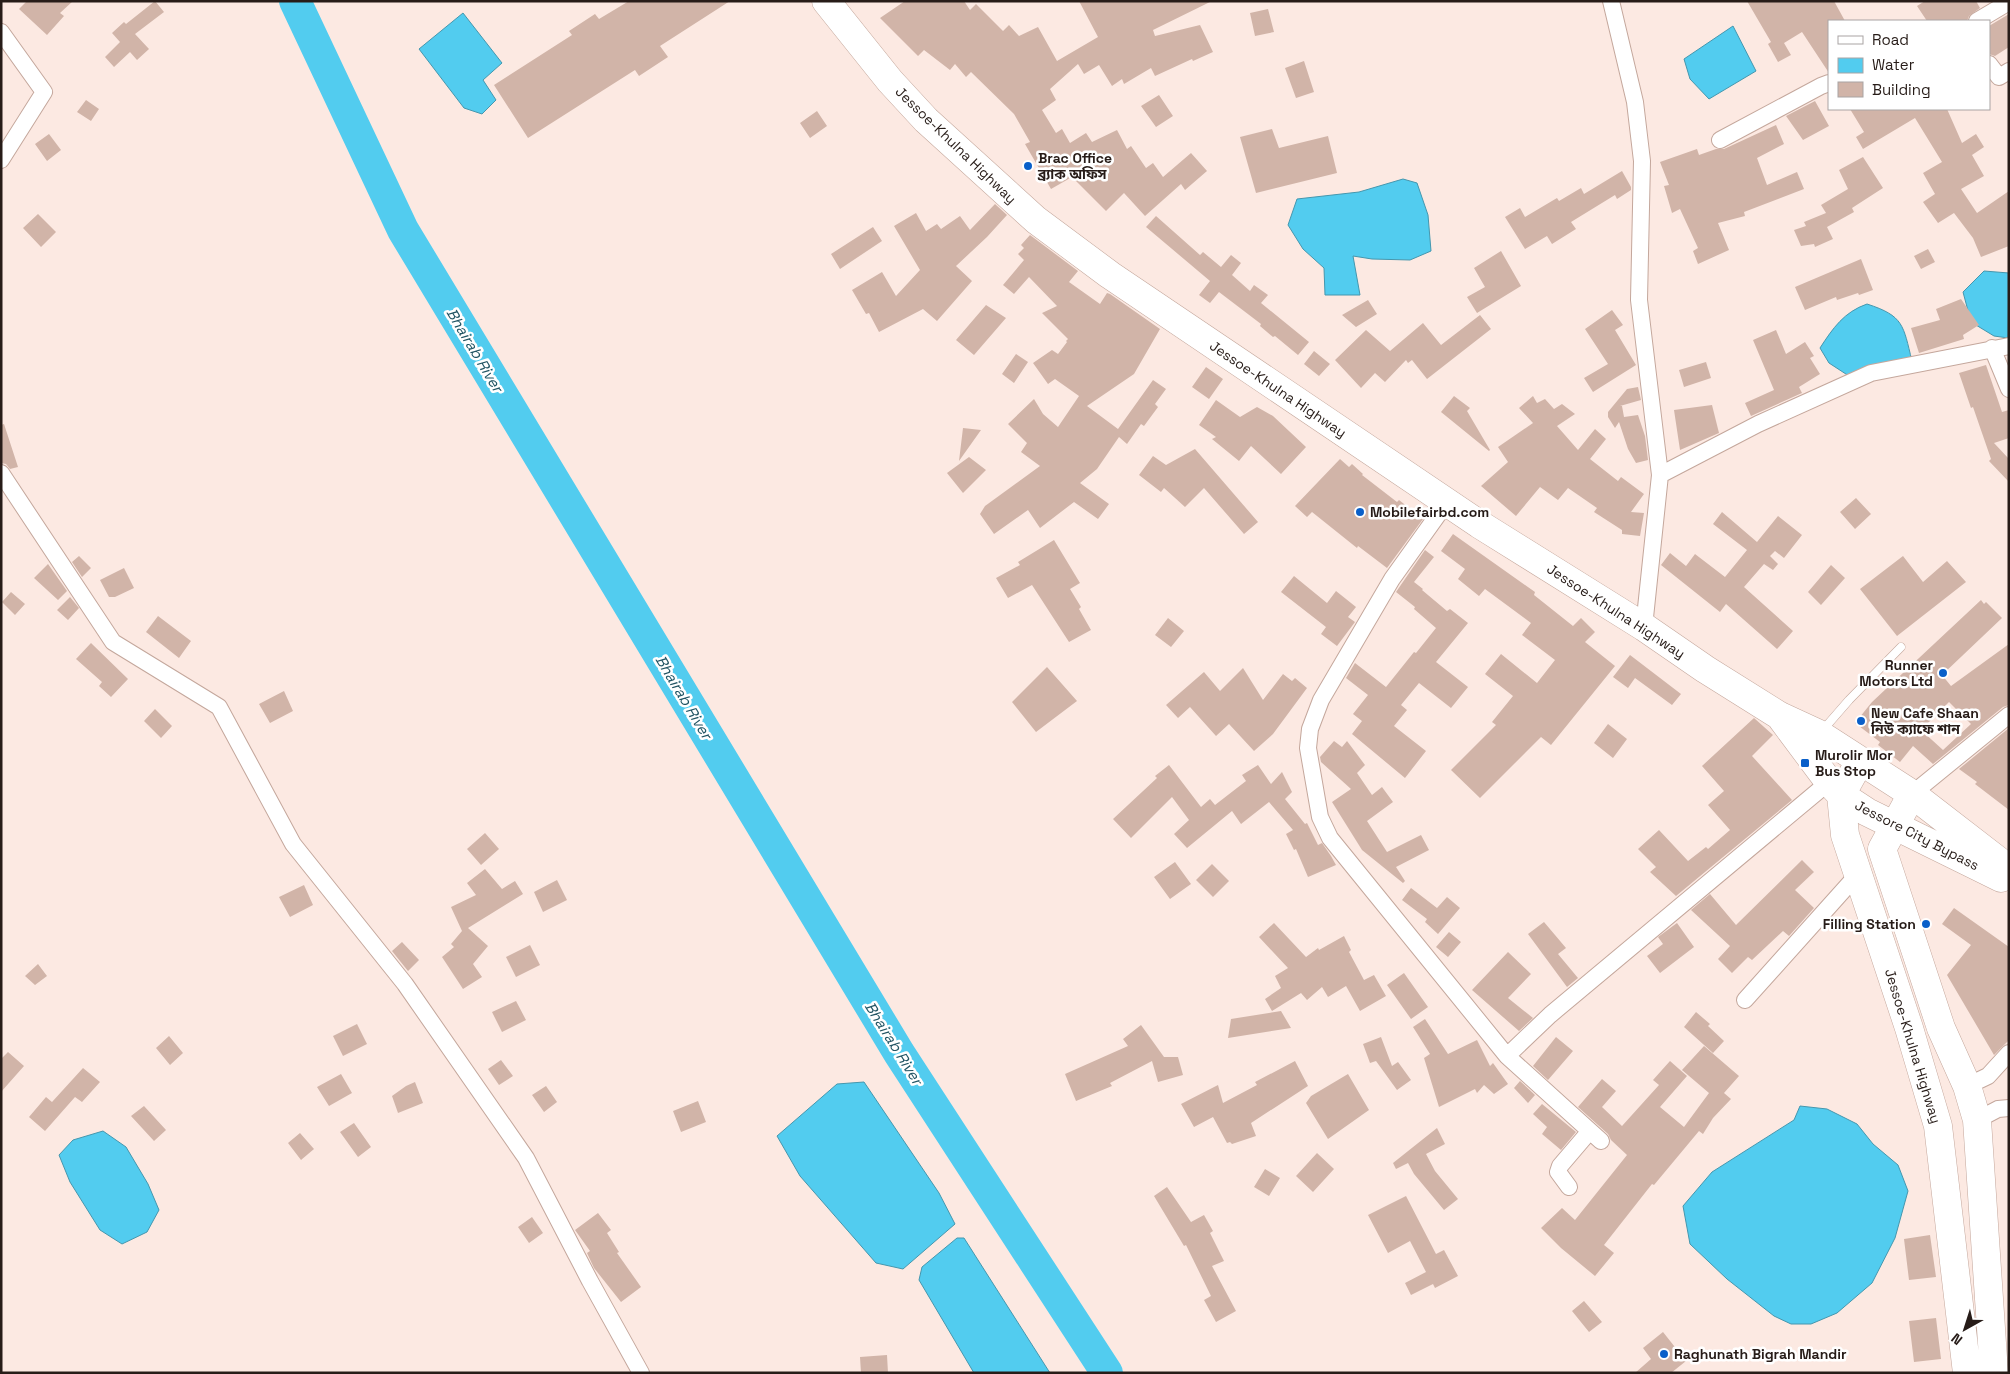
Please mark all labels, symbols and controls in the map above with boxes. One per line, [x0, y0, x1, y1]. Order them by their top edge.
legend [1828, 20, 1990, 110]
text: Road [1872, 30, 1909, 49]
text: Water [1872, 55, 1915, 74]
text: Building [1872, 80, 1931, 99]
street label: Jessoe-Khulna Highway [892, 83, 1020, 207]
place label: Brac Office ব্র্যাক অফিস [1037, 149, 1112, 183]
marker: Brac Office ব্র্যাক অফিস [1022, 160, 1034, 172]
water label: Bhairab River [443, 305, 508, 397]
street label: Jessoe-Khulna Highway [1206, 336, 1350, 442]
place label: Mobilefairbd.com [1370, 503, 1489, 521]
marker: Mobilefairbd.com [1354, 506, 1366, 518]
street label: Jessoe-Khulna Highway [1544, 560, 1688, 662]
water label: Bhairab River [652, 652, 717, 744]
place label: Runner Motors Ltd [1859, 656, 1933, 690]
marker: Runner Motors Ltd [1937, 667, 1949, 679]
place label: New Cafe Shaan নিউ ক্যাফে শান [1870, 704, 1979, 738]
marker: New Cafe Shaan নিউ ক্যাফে শান [1855, 715, 1867, 727]
place label: Murolir Mor Bus Stop [1815, 746, 1893, 780]
marker: Murolir Mor Bus Stop [1799, 757, 1811, 769]
street label: Jessore City Bypass [1852, 796, 1982, 874]
place label: Filling Station [1823, 915, 1916, 933]
marker: Filling Station [1920, 918, 1932, 930]
street label: Jessoe-Khulna Highway [1881, 966, 1945, 1126]
water label: Bhairab River [861, 998, 928, 1089]
north arrow [1940, 1304, 1990, 1354]
text: N [1948, 1329, 1966, 1349]
place label: Raghunath Bigrah Mandir [1674, 1345, 1847, 1363]
marker: Raghunath Bigrah Mandir [1658, 1348, 1670, 1360]

